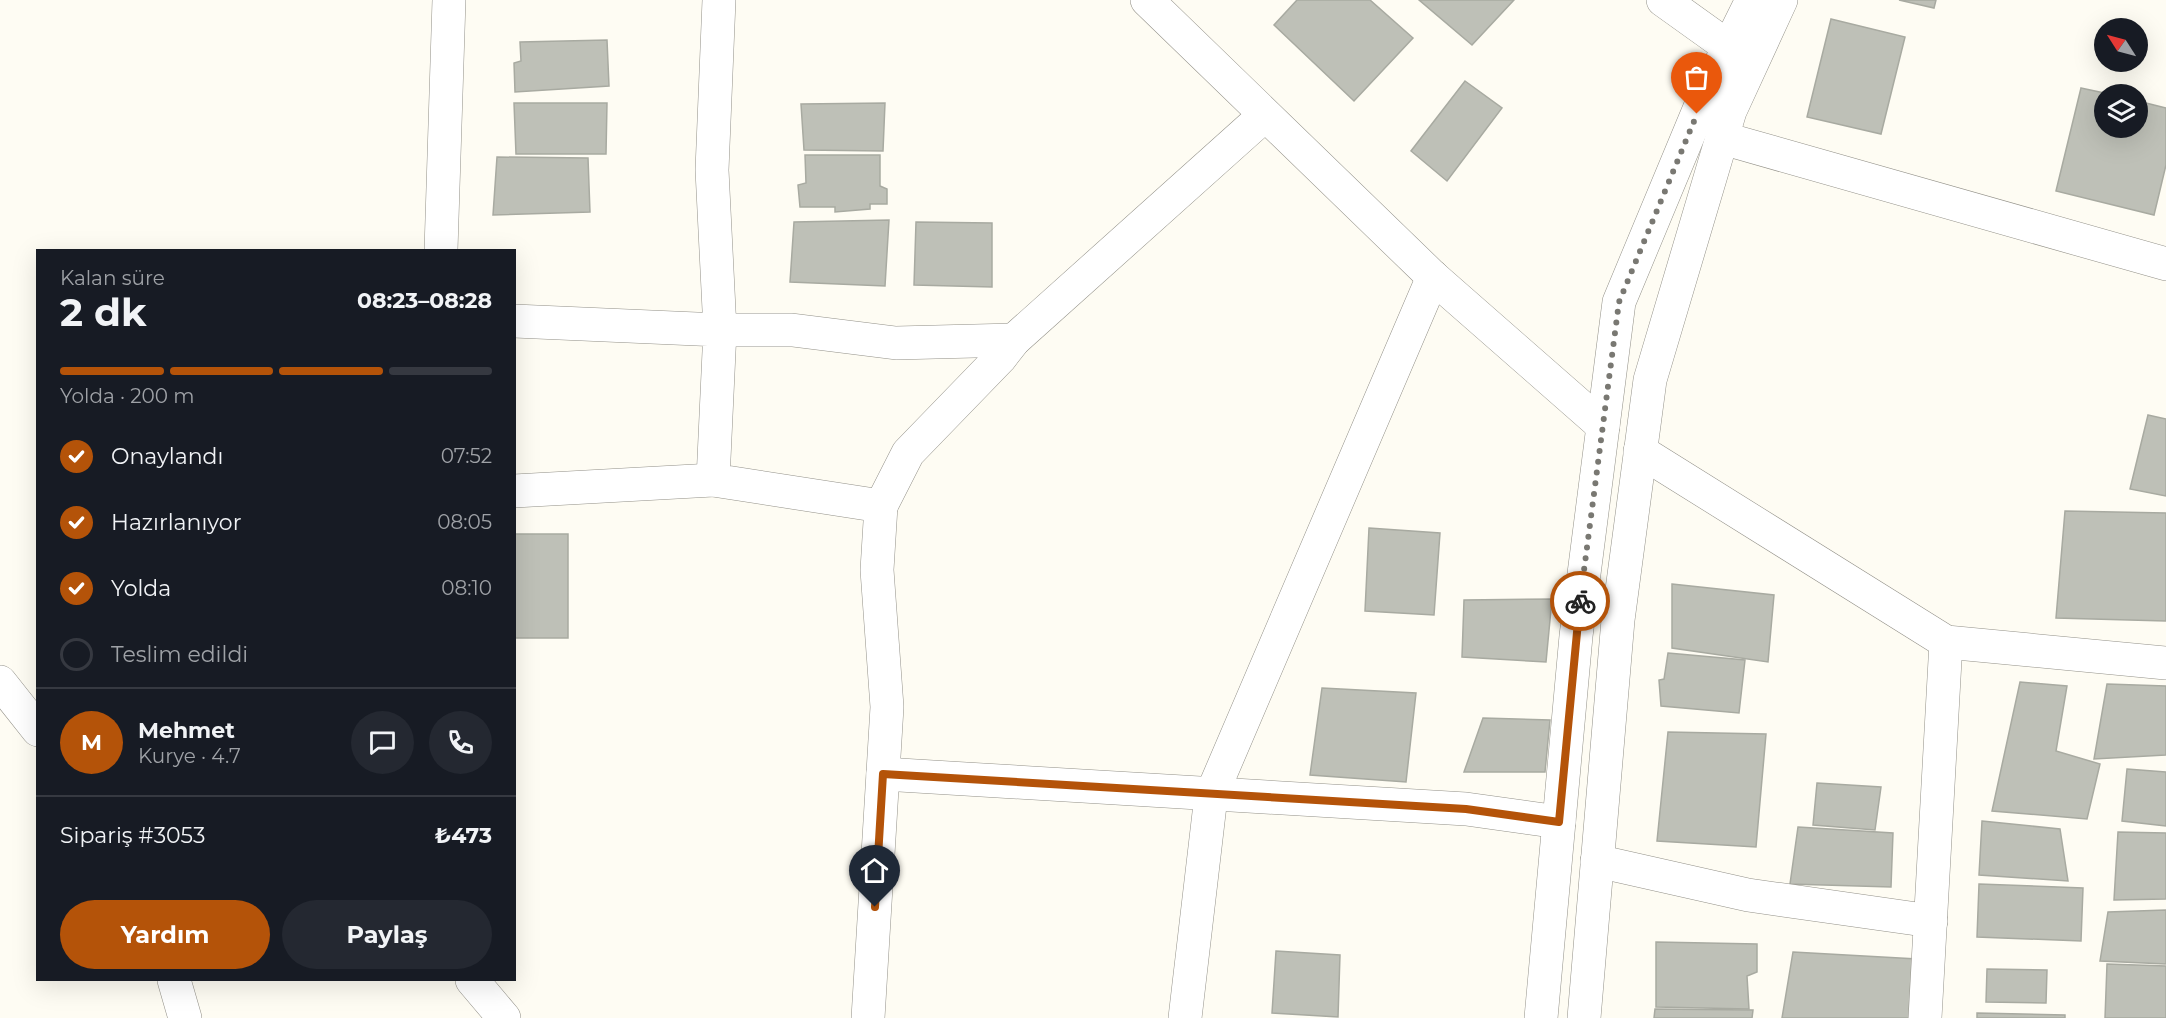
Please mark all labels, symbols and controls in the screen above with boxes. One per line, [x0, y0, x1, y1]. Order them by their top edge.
north arrow [2094, 18, 2148, 72]
map controls [2094, 18, 2148, 138]
pin [1671, 52, 1722, 114]
icon: bag [1680, 61, 1713, 94]
button: layers [2094, 84, 2148, 138]
text: Kalan süre [60, 266, 165, 290]
text: 08:23–08:28 [357, 287, 492, 314]
text: 2 dk [60, 288, 147, 336]
text: Yolda · 200 m [60, 384, 195, 408]
icon: check [60, 440, 93, 473]
text: Onaylandı [111, 443, 223, 470]
text: 07:52 [441, 444, 492, 468]
icon: check [60, 506, 93, 539]
text: Hazırlanıyor [111, 509, 241, 536]
text: 08:05 [437, 510, 492, 534]
courier [1550, 571, 1610, 631]
icon: check [60, 572, 93, 605]
text: Yolda [111, 575, 171, 602]
text: 08:10 [441, 576, 492, 600]
icon: bike [1564, 585, 1597, 618]
text: Teslim edildi [111, 641, 248, 668]
button: chat [351, 711, 414, 774]
button: phone [429, 711, 492, 774]
text: Mehmet [138, 717, 235, 744]
text: M [81, 729, 102, 756]
text: Kurye · 4.7 [138, 744, 241, 768]
text: Sipariş #3053 [60, 822, 205, 849]
text: ₺473 [435, 822, 492, 849]
pin [849, 845, 900, 907]
icon: home [858, 854, 891, 887]
button: Yardım [60, 900, 270, 969]
button: Paylaş [282, 900, 492, 969]

